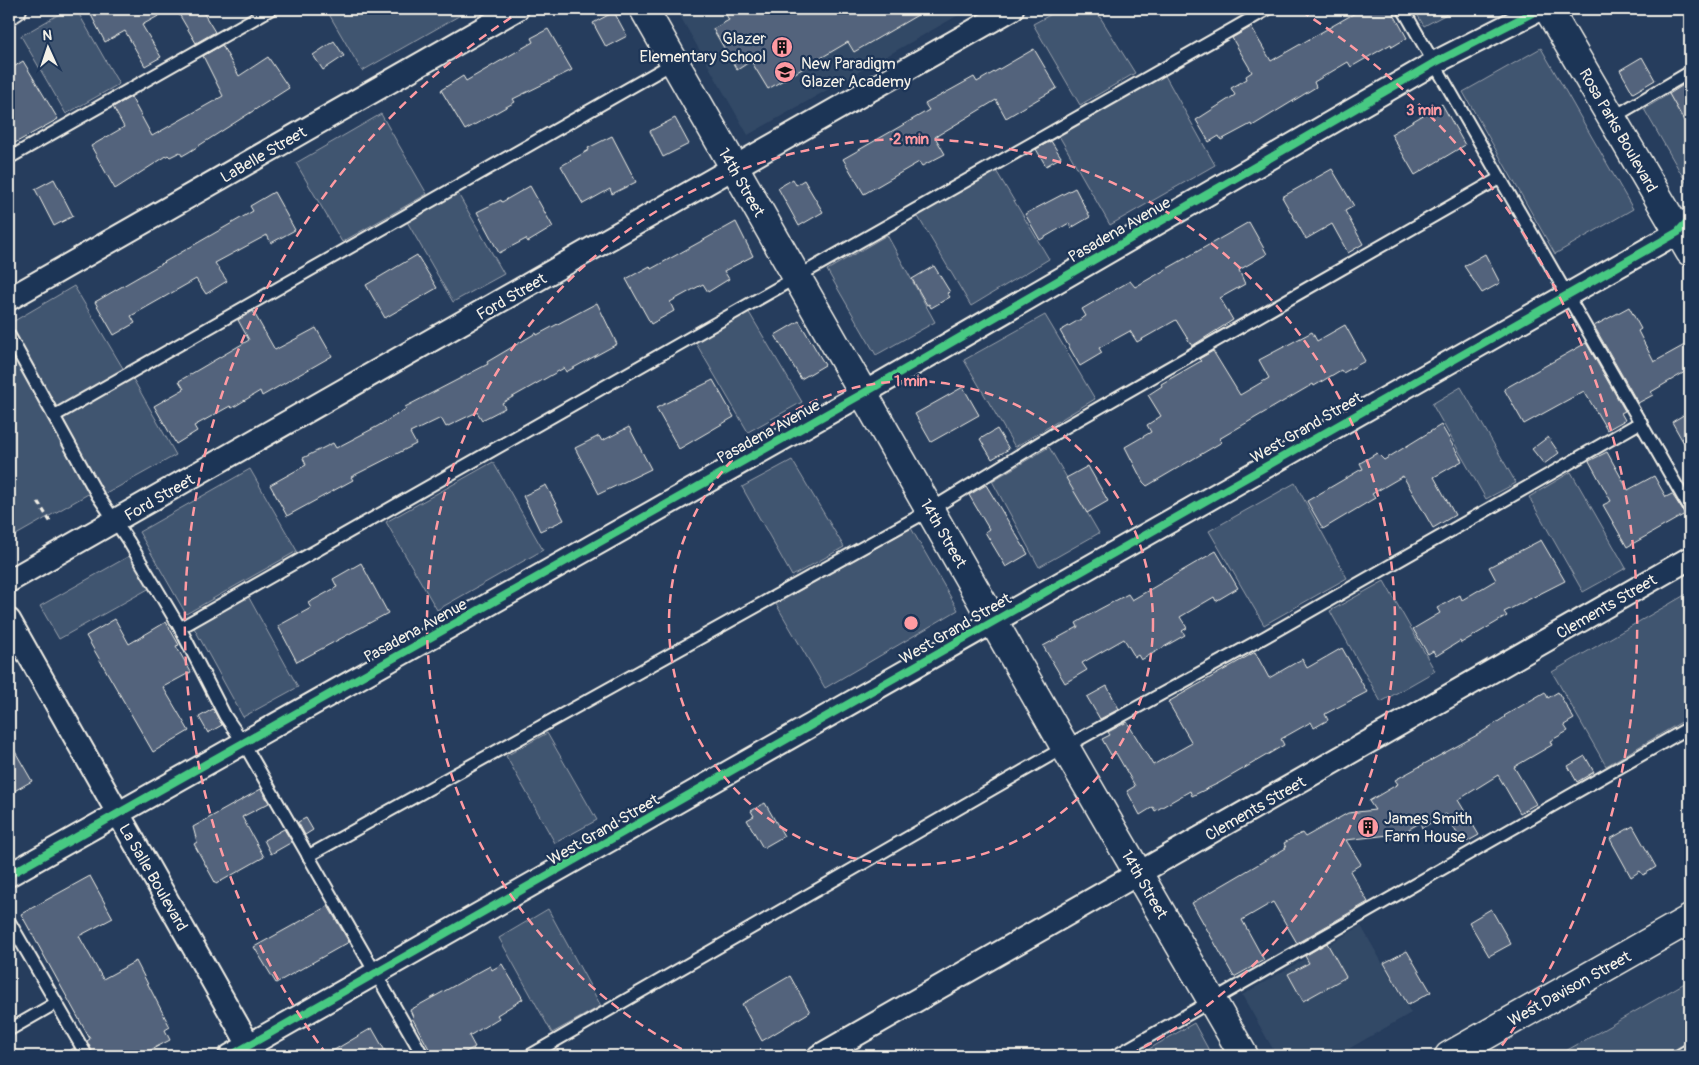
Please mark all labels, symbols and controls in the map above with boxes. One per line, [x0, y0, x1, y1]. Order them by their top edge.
north arrow [22, 22, 72, 72]
text: N [42, 27, 53, 44]
place label: Glazer Elementary School [640, 29, 766, 67]
building icon: Glazer Elementary School [770, 35, 794, 59]
place label: New Paradigm Glazer Academy [801, 54, 911, 92]
school or university icon: New Paradigm Glazer Academy [773, 60, 797, 84]
street label: Rosa Parks Boulevard [1575, 65, 1662, 196]
text: 3 min [1406, 101, 1442, 120]
street label: LaBelle Street [217, 122, 310, 187]
text: 2 min [893, 130, 929, 149]
street label: 14th Street [713, 144, 769, 221]
street label: Pasadena Avenue [1065, 192, 1174, 267]
street label: Ford Street [473, 269, 551, 325]
text: 1 min [894, 372, 928, 391]
street label: West Grand Street [1247, 388, 1366, 468]
street label: Pasadena Avenue [713, 395, 824, 468]
street label: Ford Street [121, 470, 199, 526]
street label: 14th Street [915, 495, 971, 572]
street label: Clements Street [1553, 570, 1661, 644]
street label: West Grand Street [896, 589, 1015, 669]
street label: Pasadena Avenue [360, 594, 471, 667]
centre of rings [902, 614, 920, 632]
street label: Clements Street [1202, 772, 1310, 846]
street label: West Grand Street [544, 790, 663, 870]
place label: James Smith Farm House [1384, 809, 1472, 847]
building icon: James Smith Farm House [1356, 815, 1380, 839]
street label: La Salle Boulevard [114, 820, 192, 935]
street label: 14th Street [1116, 846, 1172, 923]
street label: West Davison Street [1504, 946, 1635, 1031]

